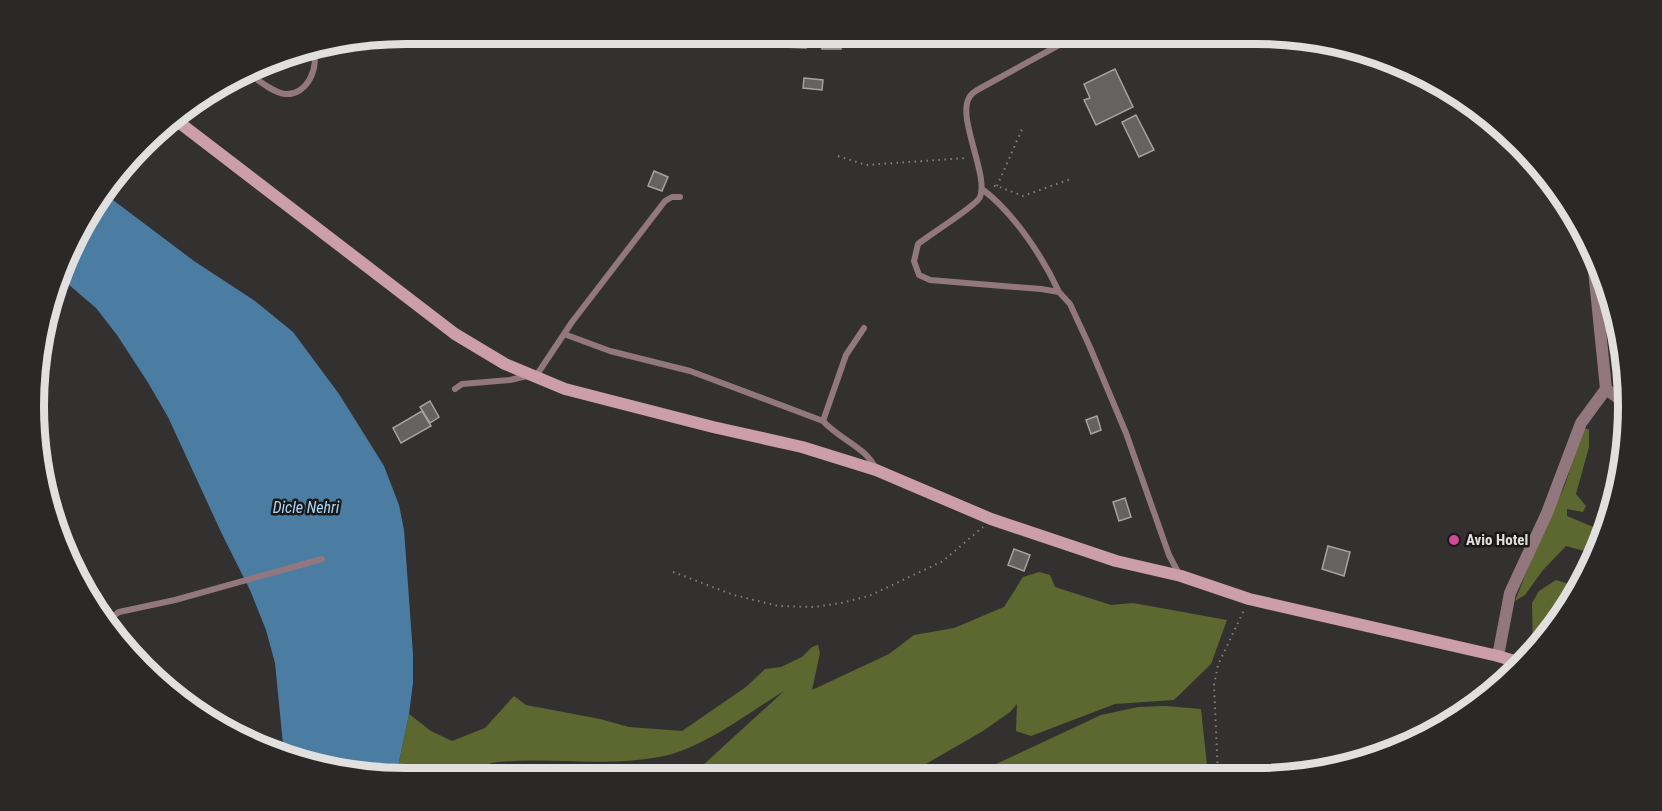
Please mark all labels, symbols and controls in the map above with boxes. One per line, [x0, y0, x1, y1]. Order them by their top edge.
water label: Dicle Nehri [273, 498, 340, 517]
place label: Avio Hotel [1466, 531, 1528, 549]
marker: Avio Hotel [1447, 533, 1461, 547]

